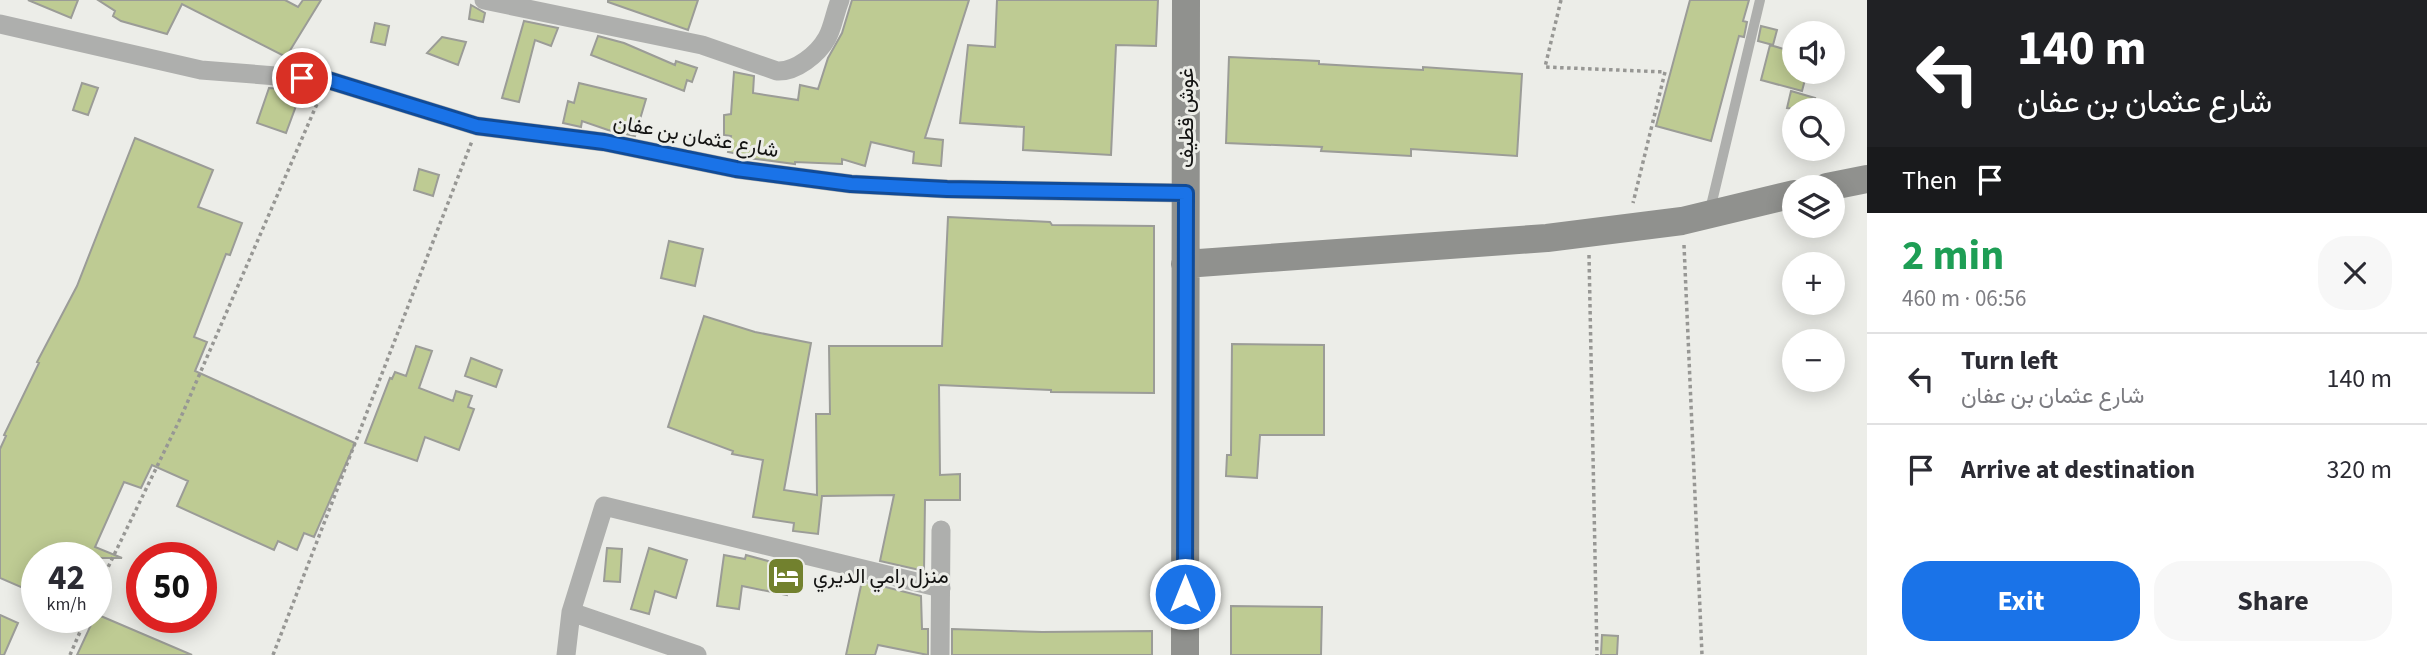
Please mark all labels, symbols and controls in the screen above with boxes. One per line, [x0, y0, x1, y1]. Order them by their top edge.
text: 140 m [2017, 14, 2146, 84]
map controls [1782, 21, 1845, 392]
button: sound [1782, 21, 1845, 84]
icon: left [1902, 28, 1993, 119]
pin [272, 48, 332, 108]
icon: arrive [283, 59, 321, 97]
street label: غوش قطيف [1171, 68, 1201, 168]
text: شارع عثمان بن عفان [2017, 79, 2272, 125]
button: search [1782, 98, 1845, 161]
street label: شارع عثمان بن عفان [611, 107, 781, 165]
icon: arrive [1971, 161, 2009, 199]
text: Then [1902, 162, 1957, 199]
button: layers [1782, 175, 1845, 238]
text: 2 min [1902, 226, 2004, 286]
button: close [2318, 236, 2392, 310]
button: + [1782, 252, 1845, 315]
text: 460 m · 06:56 [1902, 282, 2026, 315]
button: − [1782, 329, 1845, 392]
text: Turn left [1961, 342, 2058, 379]
icon: left [1902, 360, 1940, 398]
text: 140 m [2326, 360, 2392, 397]
text: شارع عثمان بن عفان [1961, 379, 2144, 412]
icon: arrive [1902, 451, 1940, 489]
text: Arrive at destination [1961, 451, 2195, 488]
text: 320 m [2326, 451, 2392, 488]
speed limit sign: 50 [126, 542, 217, 633]
text: 42 [48, 553, 85, 603]
hotel icon: منزل رامي الديري [765, 555, 807, 597]
position arrow [1148, 557, 1222, 631]
place label: منزل رامي الديري [813, 561, 949, 593]
button: Exit [1902, 561, 2140, 641]
button: Share [2154, 561, 2392, 641]
text: km/h [47, 592, 86, 617]

